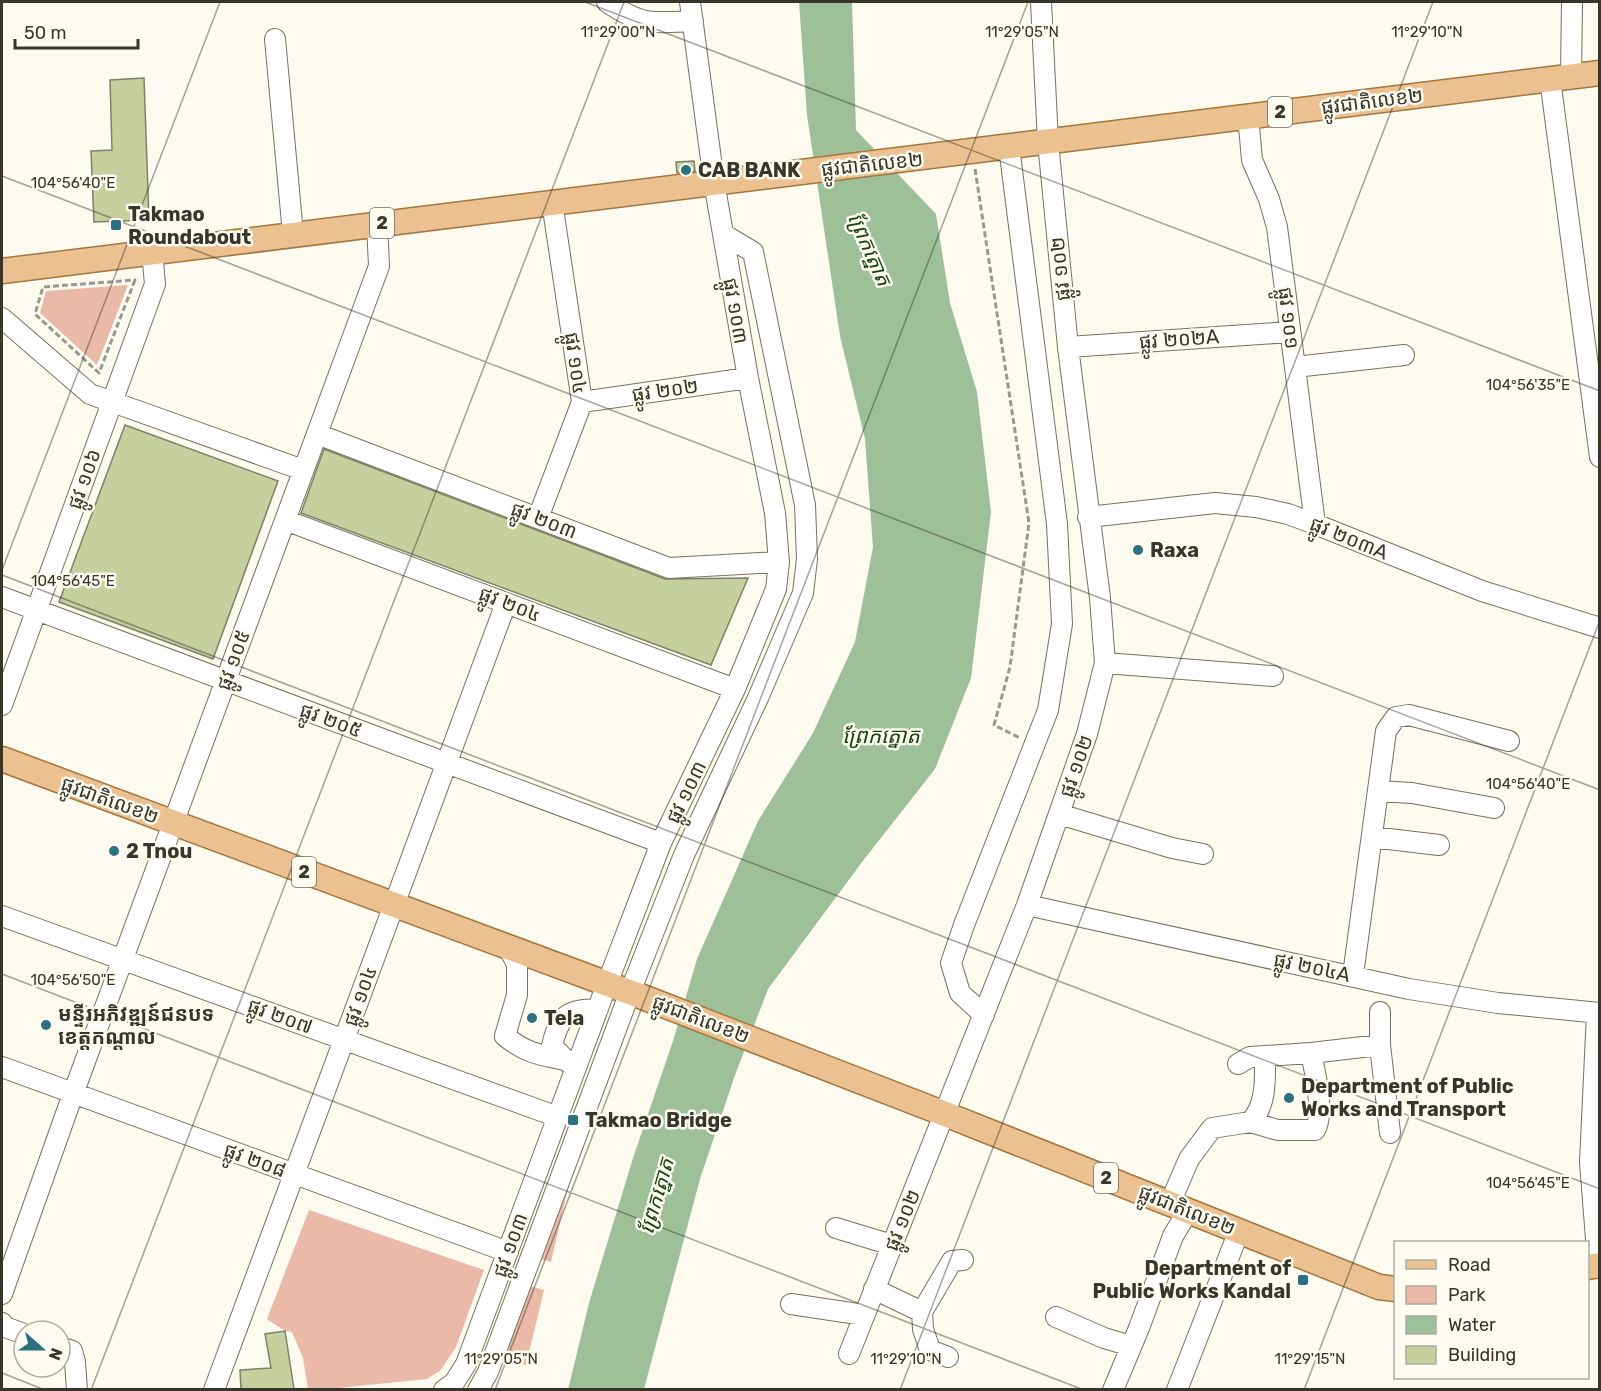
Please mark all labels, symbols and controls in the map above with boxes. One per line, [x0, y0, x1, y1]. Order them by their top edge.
scale bar [15, 12, 138, 50]
text: 50 m [24, 22, 67, 44]
text: 11°29'00"N [581, 23, 655, 41]
text: 11°29'05"N [985, 23, 1059, 41]
text: 11°29'10"N [1391, 23, 1463, 41]
street label: ផ្លូវជាតិលេខ២ [1320, 83, 1425, 126]
road number: 2 [1268, 97, 1292, 127]
street label: ផ្លូវជាតិលេខ២ [820, 147, 925, 188]
place label: CAB BANK [698, 158, 801, 182]
marker: CAB BANK [679, 163, 693, 177]
text: 104°56'40"E [31, 174, 115, 192]
place label: Takmao Roundabout [128, 202, 251, 249]
road number: 2 [370, 208, 394, 238]
water label: ព្រែកត្នោត [841, 208, 898, 292]
marker: Takmao Roundabout [109, 218, 123, 232]
street label: ផ្លូវ ១០២ [1045, 235, 1082, 302]
street label: ផ្លូវ ១០៣ [712, 276, 754, 347]
street label: ផ្លូវ ១០១ [1266, 286, 1305, 351]
street label: ផ្លូវ ២០២A [1138, 324, 1220, 361]
street label: ផ្លូវ ១០៤ [553, 331, 592, 396]
street label: ផ្លូវ ២០២ [630, 373, 701, 413]
text: 104°56'35"E [1486, 376, 1570, 394]
street label: ផ្លូវ ១០៦ [62, 446, 112, 515]
street label: ផ្លូវ ២០៣ [505, 496, 581, 550]
street label: ផ្លូវ ២០៣A [1304, 511, 1392, 571]
place label: Raxa [1150, 538, 1199, 562]
marker: Raxa [1131, 543, 1145, 557]
text: 104°56'45"E [31, 572, 115, 590]
street label: ផ្លូវ ២០៤ [473, 581, 544, 633]
street label: ផ្លូវ ១០៥ [211, 627, 261, 696]
street label: ផ្លូវ ២០៥ [294, 698, 365, 749]
water label: ព្រែកត្នោត [842, 723, 921, 749]
street label: ផ្លូវ ១០២ [1054, 732, 1104, 803]
street label: ផ្លូវ ១០៣ [661, 757, 718, 830]
street label: ផ្លូវជាតិលេខ២ [55, 771, 162, 835]
text: 104°56'40"E [1486, 775, 1570, 793]
place label: 2 Tnou [126, 839, 192, 863]
marker: 2 Tnou [107, 844, 121, 858]
road number: 2 [292, 857, 316, 887]
street label: ផ្លូវ ២០៤A [1270, 947, 1353, 994]
street label: ផ្លូវ ១០៤ [338, 963, 388, 1032]
text: 104°56'50"E [31, 971, 115, 989]
street label: ផ្លូវជាតិលេខ២ [646, 989, 753, 1055]
street label: ផ្លូវ ២០៧ [242, 993, 316, 1045]
place label: មន្ទីរអភិវឌ្ឍន៍ជនបទ ខេត្តកណ្តាល [58, 1002, 214, 1050]
place label: Tela [544, 1006, 584, 1030]
marker: Tela [525, 1011, 539, 1025]
marker: មន្ទីរអភិវឌ្ឍន៍ជនបទ ខេត្តកណ្តាល [39, 1018, 53, 1032]
place label: Department of Public Works and Transport [1301, 1074, 1514, 1121]
marker: Department of Public Works and Transport [1282, 1091, 1296, 1105]
place label: Takmao Bridge [585, 1108, 732, 1132]
marker: Takmao Bridge [566, 1113, 580, 1127]
street label: ផ្លូវ ២០៨ [218, 1138, 289, 1189]
water label: ព្រែកត្នោត [633, 1154, 681, 1237]
road number: 2 [1094, 1163, 1118, 1193]
text: 104°56'45"E [1486, 1174, 1570, 1192]
street label: ផ្លូវជាតិលេខ២ [1132, 1180, 1239, 1247]
street label: ផ្លូវ ១០២ [879, 1186, 932, 1257]
street label: ផ្លូវ ១០៣ [487, 1210, 539, 1283]
legend [1394, 1241, 1589, 1379]
text: Road [1448, 1254, 1491, 1276]
place label: Department of Public Works Kandal [1092, 1256, 1291, 1303]
marker: Department of Public Works Kandal [1296, 1273, 1310, 1287]
text: Park [1448, 1284, 1486, 1306]
text: Water [1448, 1314, 1496, 1336]
north arrow [12, 1319, 72, 1379]
text: Building [1448, 1344, 1516, 1366]
text: N [45, 1345, 66, 1363]
text: 11°29'05"N [464, 1350, 538, 1368]
text: 11°29'10"N [870, 1350, 942, 1368]
text: 11°29'15"N [1275, 1350, 1346, 1368]

